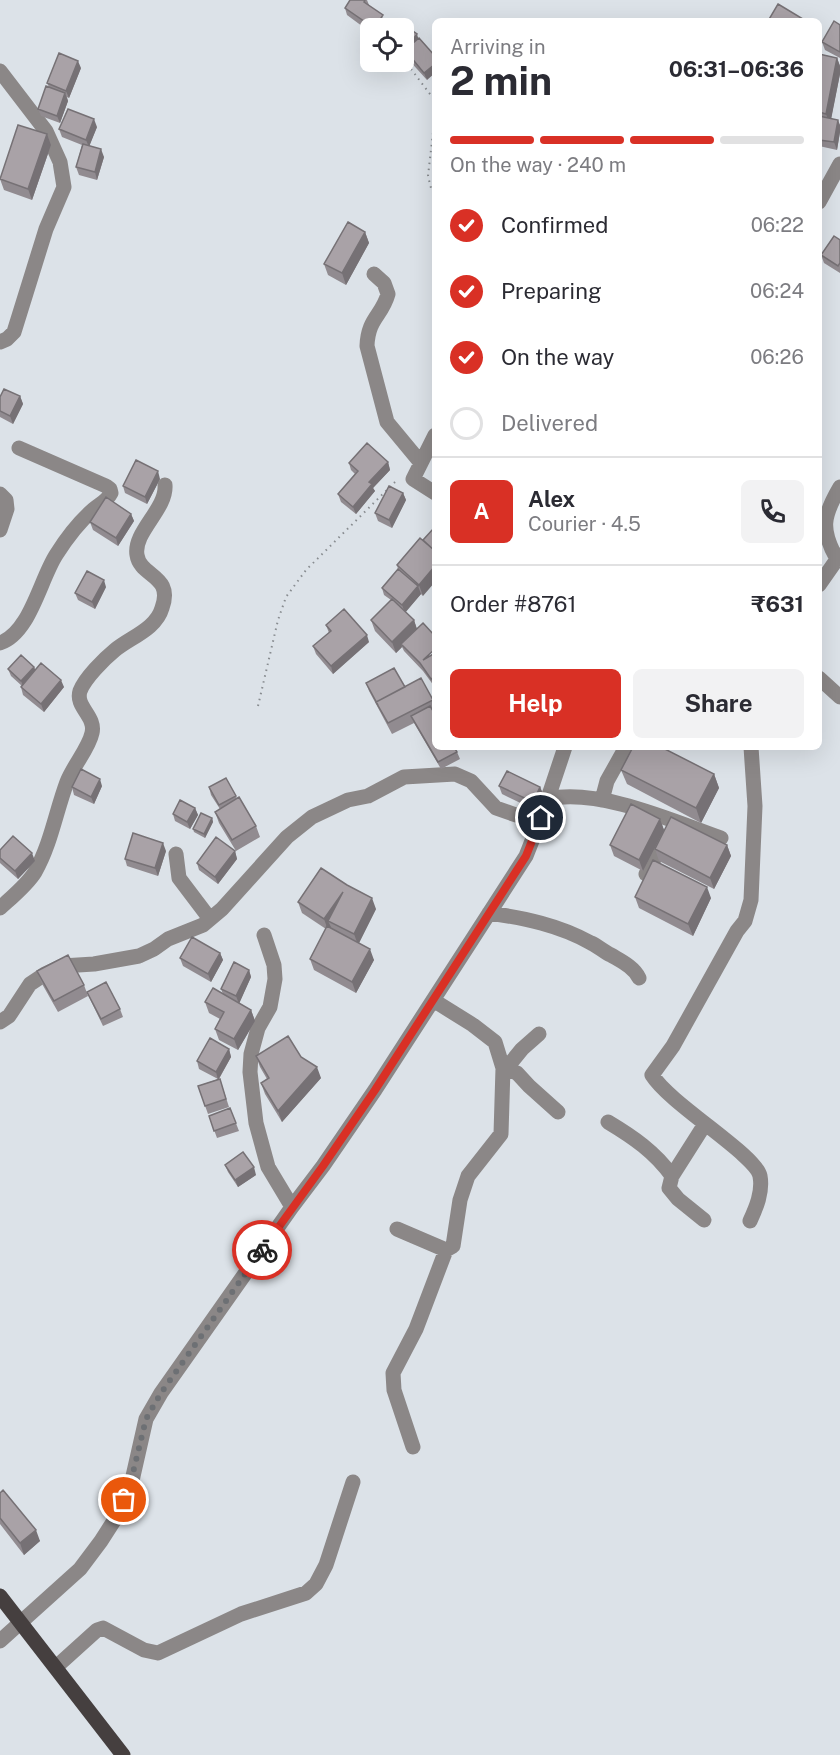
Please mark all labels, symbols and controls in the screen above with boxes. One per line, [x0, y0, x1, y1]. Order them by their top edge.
map controls [360, 18, 414, 72]
button: locate [360, 18, 414, 72]
text: Arriving in [450, 35, 545, 59]
text: 06:31–06:36 [669, 56, 804, 82]
text: 2 min [450, 58, 552, 104]
text: On the way · 240 m [450, 153, 626, 177]
icon: check [450, 209, 483, 242]
text: Confirmed [501, 212, 608, 238]
text: 06:22 [751, 213, 804, 237]
icon: check [450, 275, 483, 308]
text: Preparing [501, 278, 602, 304]
text: 06:24 [750, 279, 804, 303]
icon: check [450, 341, 483, 374]
text: On the way [501, 344, 614, 370]
text: 06:26 [750, 345, 804, 369]
text: Delivered [501, 410, 598, 436]
button: phone [741, 480, 804, 543]
text: Alex [528, 486, 575, 512]
text: A [474, 498, 489, 524]
text: Courier · 4.5 [528, 512, 641, 536]
text: Order #8761 [450, 591, 577, 617]
text: ₹631 [751, 591, 804, 617]
button: Help [450, 669, 621, 738]
button: Share [633, 669, 804, 738]
pin [515, 792, 566, 843]
icon: home [524, 801, 557, 834]
courier [232, 1220, 292, 1280]
icon: bike [246, 1234, 279, 1267]
pin [98, 1474, 149, 1525]
icon: bag [107, 1483, 140, 1516]

